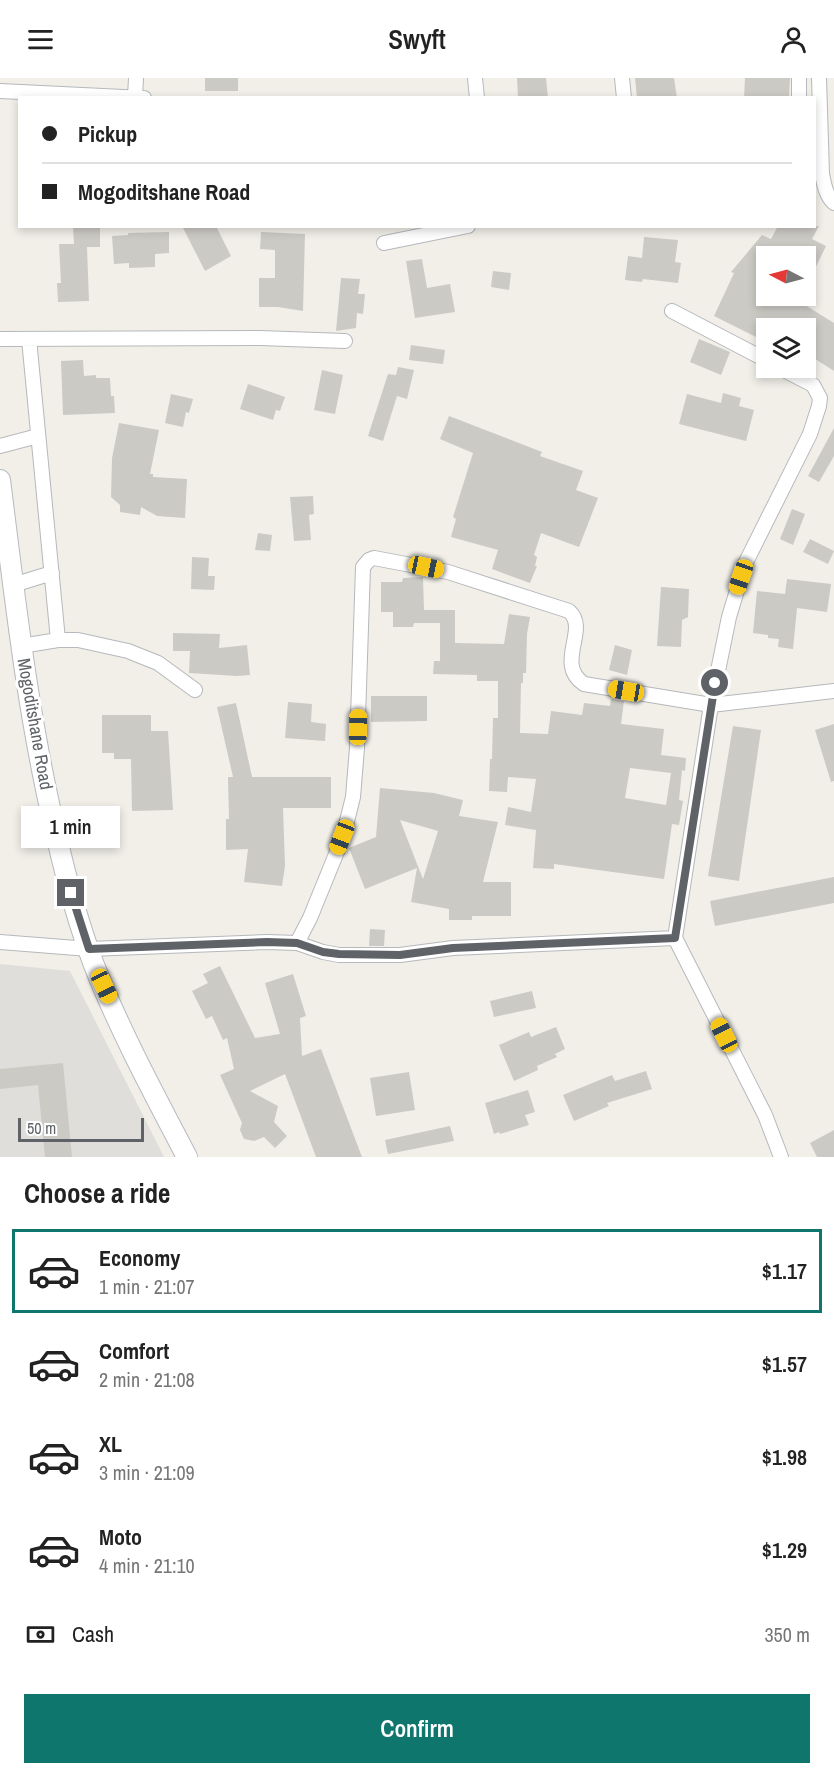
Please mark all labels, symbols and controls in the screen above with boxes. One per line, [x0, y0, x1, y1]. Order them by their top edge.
text: Swyft [388, 21, 446, 57]
icon: menu [24, 23, 57, 56]
icon: person [777, 23, 810, 56]
text: Pickup [78, 119, 137, 149]
text: Mogoditshane Road [78, 177, 250, 207]
north arrow [756, 246, 816, 306]
map controls [756, 246, 816, 378]
button: layers [756, 318, 816, 378]
car [407, 554, 445, 580]
car [727, 557, 755, 597]
street label: Mogoditshane Road [12, 656, 59, 792]
route start [701, 669, 728, 696]
car [607, 679, 645, 703]
car [349, 709, 367, 745]
callout: 1 min [22, 806, 121, 848]
text: 1 min [49, 813, 92, 840]
car [327, 817, 357, 857]
route end [57, 879, 84, 906]
car [88, 966, 120, 1006]
car [708, 1015, 740, 1055]
scale bar [18, 1115, 144, 1142]
text: 50 m [27, 1117, 56, 1139]
text: Choose a ride [24, 1175, 170, 1211]
text: Economy [99, 1243, 180, 1273]
icon: car [27, 1244, 81, 1298]
text: $1.17 [762, 1256, 807, 1286]
text: 1 min · 21:07 [99, 1273, 195, 1300]
text: Comfort [99, 1336, 169, 1366]
icon: car [27, 1337, 81, 1391]
text: $1.57 [762, 1349, 807, 1379]
text: 2 min · 21:08 [99, 1366, 195, 1393]
text: XL [99, 1429, 122, 1459]
icon: car [27, 1430, 81, 1484]
text: $1.98 [762, 1442, 807, 1472]
text: 3 min · 21:09 [99, 1459, 195, 1486]
text: Moto [99, 1522, 142, 1552]
icon: car [27, 1523, 81, 1577]
text: $1.29 [762, 1535, 807, 1565]
text: 4 min · 21:10 [99, 1552, 195, 1579]
icon: cash [24, 1618, 57, 1651]
text: Cash [72, 1619, 114, 1649]
text: 350 m [764, 1621, 810, 1648]
button: Confirm [24, 1694, 810, 1763]

